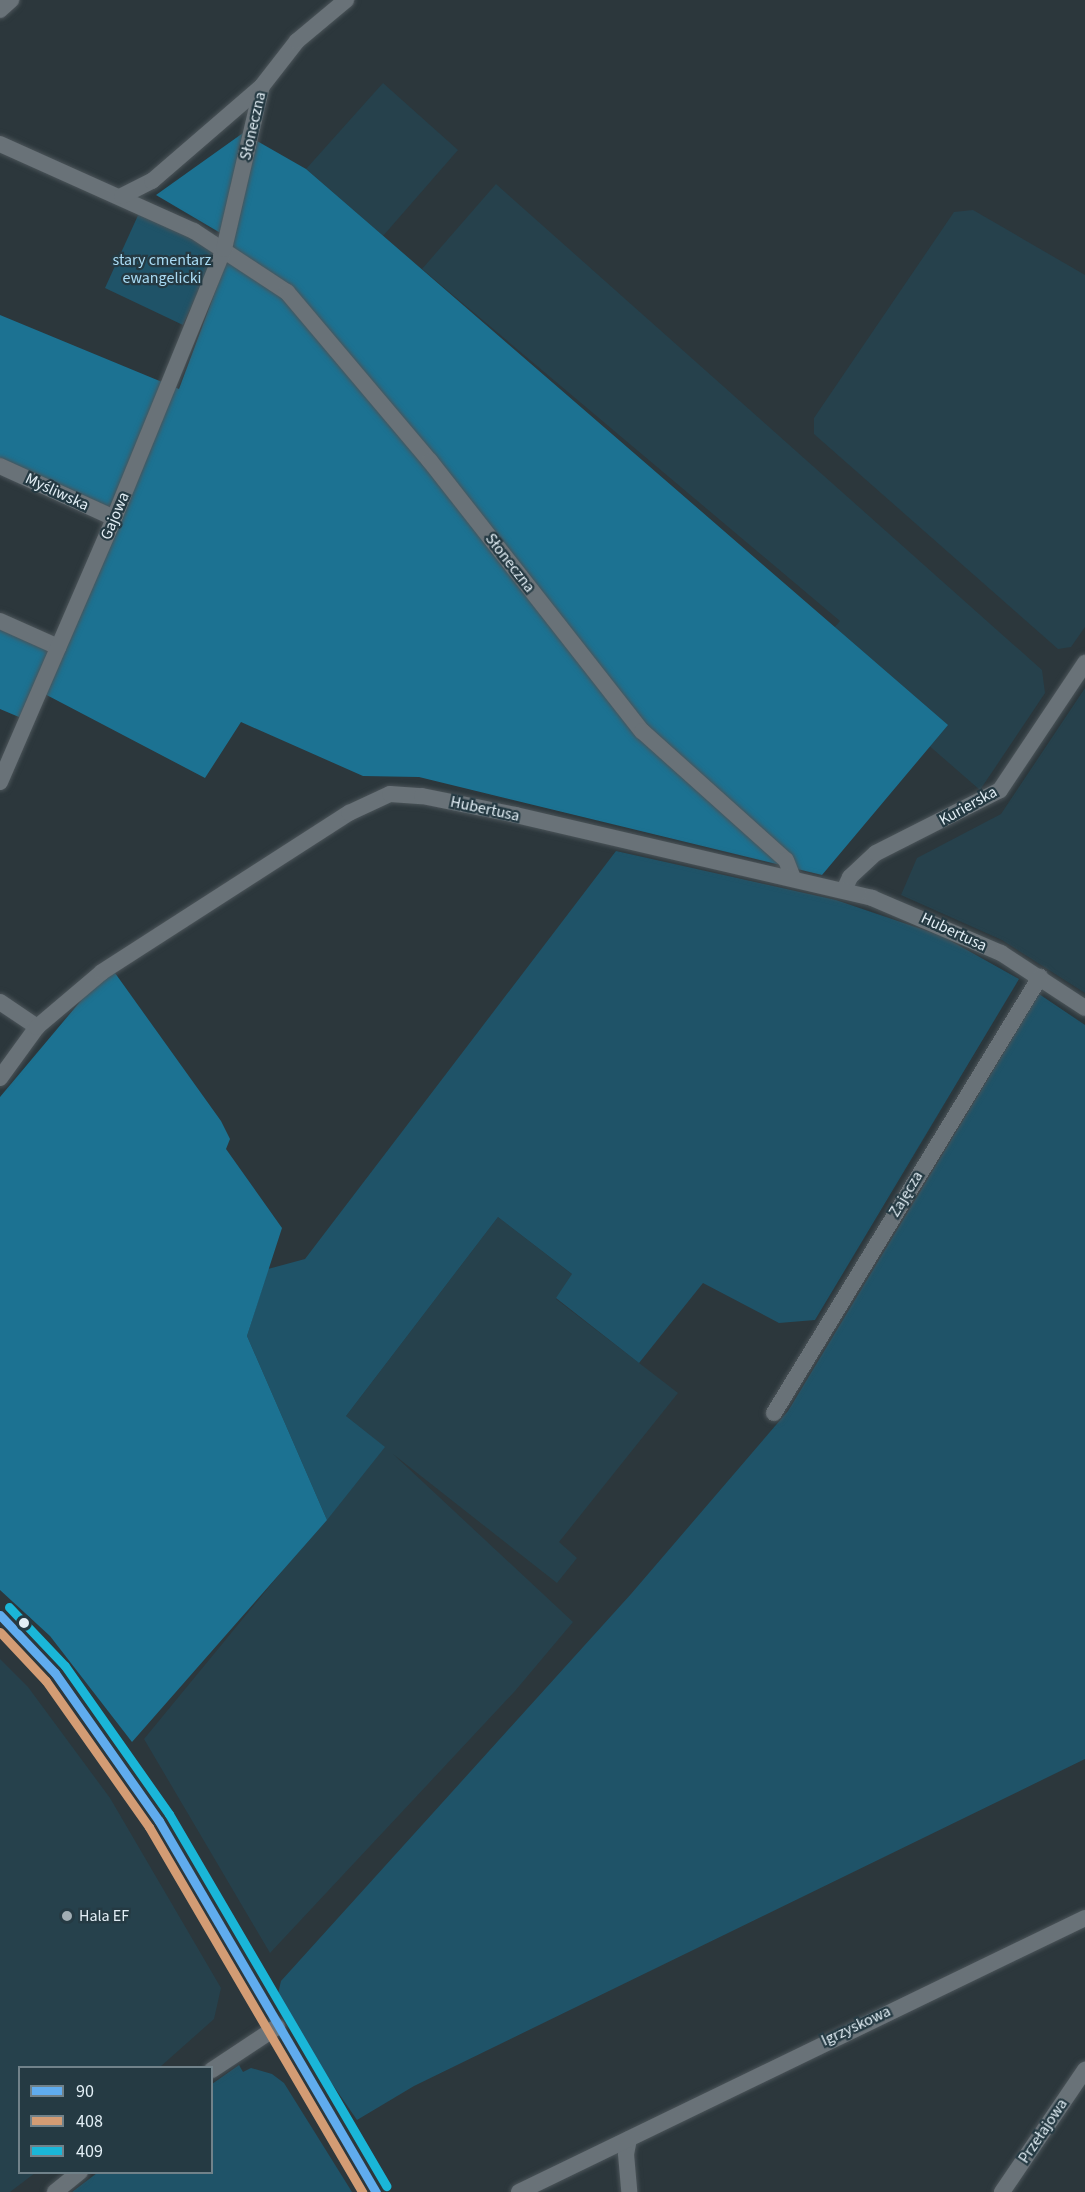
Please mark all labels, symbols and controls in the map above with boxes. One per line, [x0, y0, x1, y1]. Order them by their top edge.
street label: Słoneczna [236, 90, 270, 162]
park label: stary cmentarz ewangelicki [113, 250, 211, 288]
street label: Myśliwska [22, 469, 92, 515]
street label: Gajowa [96, 489, 134, 543]
street label: Słoneczna [481, 530, 539, 596]
street label: Kurierska [936, 782, 1000, 830]
street label: Hubertusa [449, 792, 521, 826]
street label: Hubertusa [918, 908, 990, 956]
street label: Zajęcza [885, 1168, 927, 1220]
unlabelled marker [18, 1617, 30, 1629]
place label: Hala EF [79, 1906, 129, 1926]
marker: Hala EF [60, 1909, 74, 1923]
street label: Igrzyskowa [818, 2002, 894, 2050]
legend [18, 2066, 213, 2174]
text: 90 [76, 2079, 94, 2104]
street label: Przełajowa [1014, 2095, 1072, 2167]
text: 408 [76, 2109, 103, 2134]
text: 409 [76, 2139, 103, 2164]

